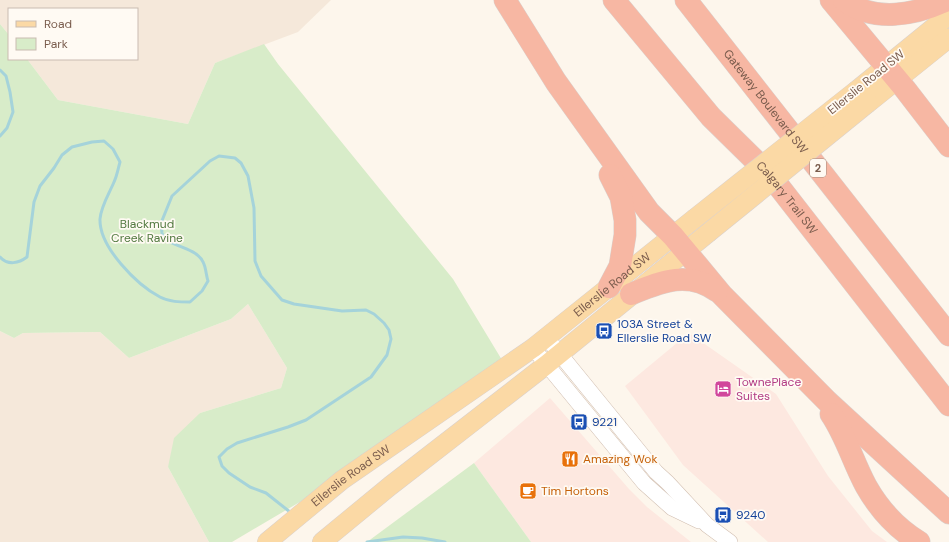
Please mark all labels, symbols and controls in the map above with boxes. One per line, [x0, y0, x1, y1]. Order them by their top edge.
legend [8, 8, 138, 60]
text: Road [44, 16, 72, 32]
text: Park [44, 36, 68, 52]
street label: Gateway Boulevard SW [720, 46, 812, 157]
street label: Ellerslie Road SW [824, 46, 908, 118]
street label: Calgary Trail SW [753, 158, 821, 238]
road number: 2 [810, 159, 826, 177]
park label: Blackmud Creek Ravine [111, 216, 183, 246]
street label: Ellerslie Road SW [570, 248, 654, 320]
place label: 103A Street & Ellerslie Road SW [617, 316, 712, 346]
bus stop icon: 103A Street & Ellerslie Road SW [594, 321, 614, 341]
place label: TownePlace Suites [736, 374, 801, 404]
hotel icon: TownePlace Suites [713, 379, 733, 399]
bus stop icon: 9221 [569, 412, 589, 432]
place label: 9221 [592, 414, 617, 430]
street label: Ellerslie Road SW [308, 441, 394, 510]
restaurant icon: Amazing Wok [560, 449, 580, 469]
place label: Amazing Wok [583, 451, 658, 467]
cafe icon: Tim Hortons [518, 481, 538, 501]
place label: Tim Hortons [541, 483, 609, 499]
bus stop icon: 9240 [713, 505, 733, 525]
place label: 9240 [736, 507, 766, 523]

